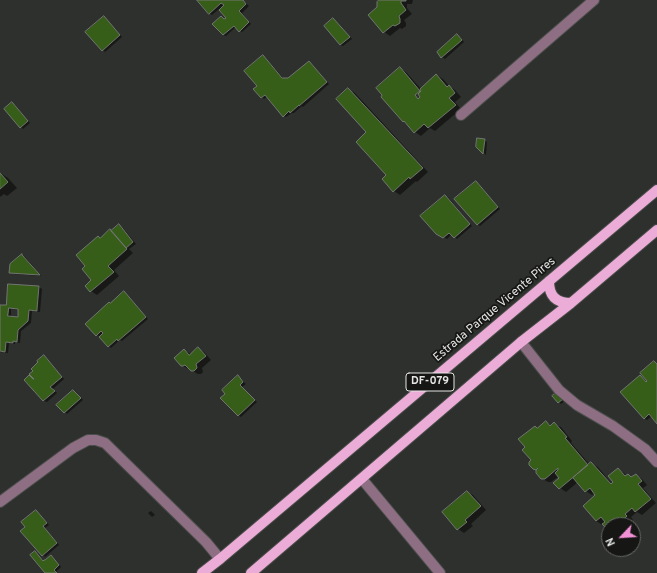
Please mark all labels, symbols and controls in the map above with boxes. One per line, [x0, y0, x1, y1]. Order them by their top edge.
street label: Estrada Parque Vicente Pires [431, 255, 559, 365]
road number: DF-079 [406, 373, 454, 391]
north arrow [601, 517, 641, 557]
text: N [603, 535, 619, 548]

